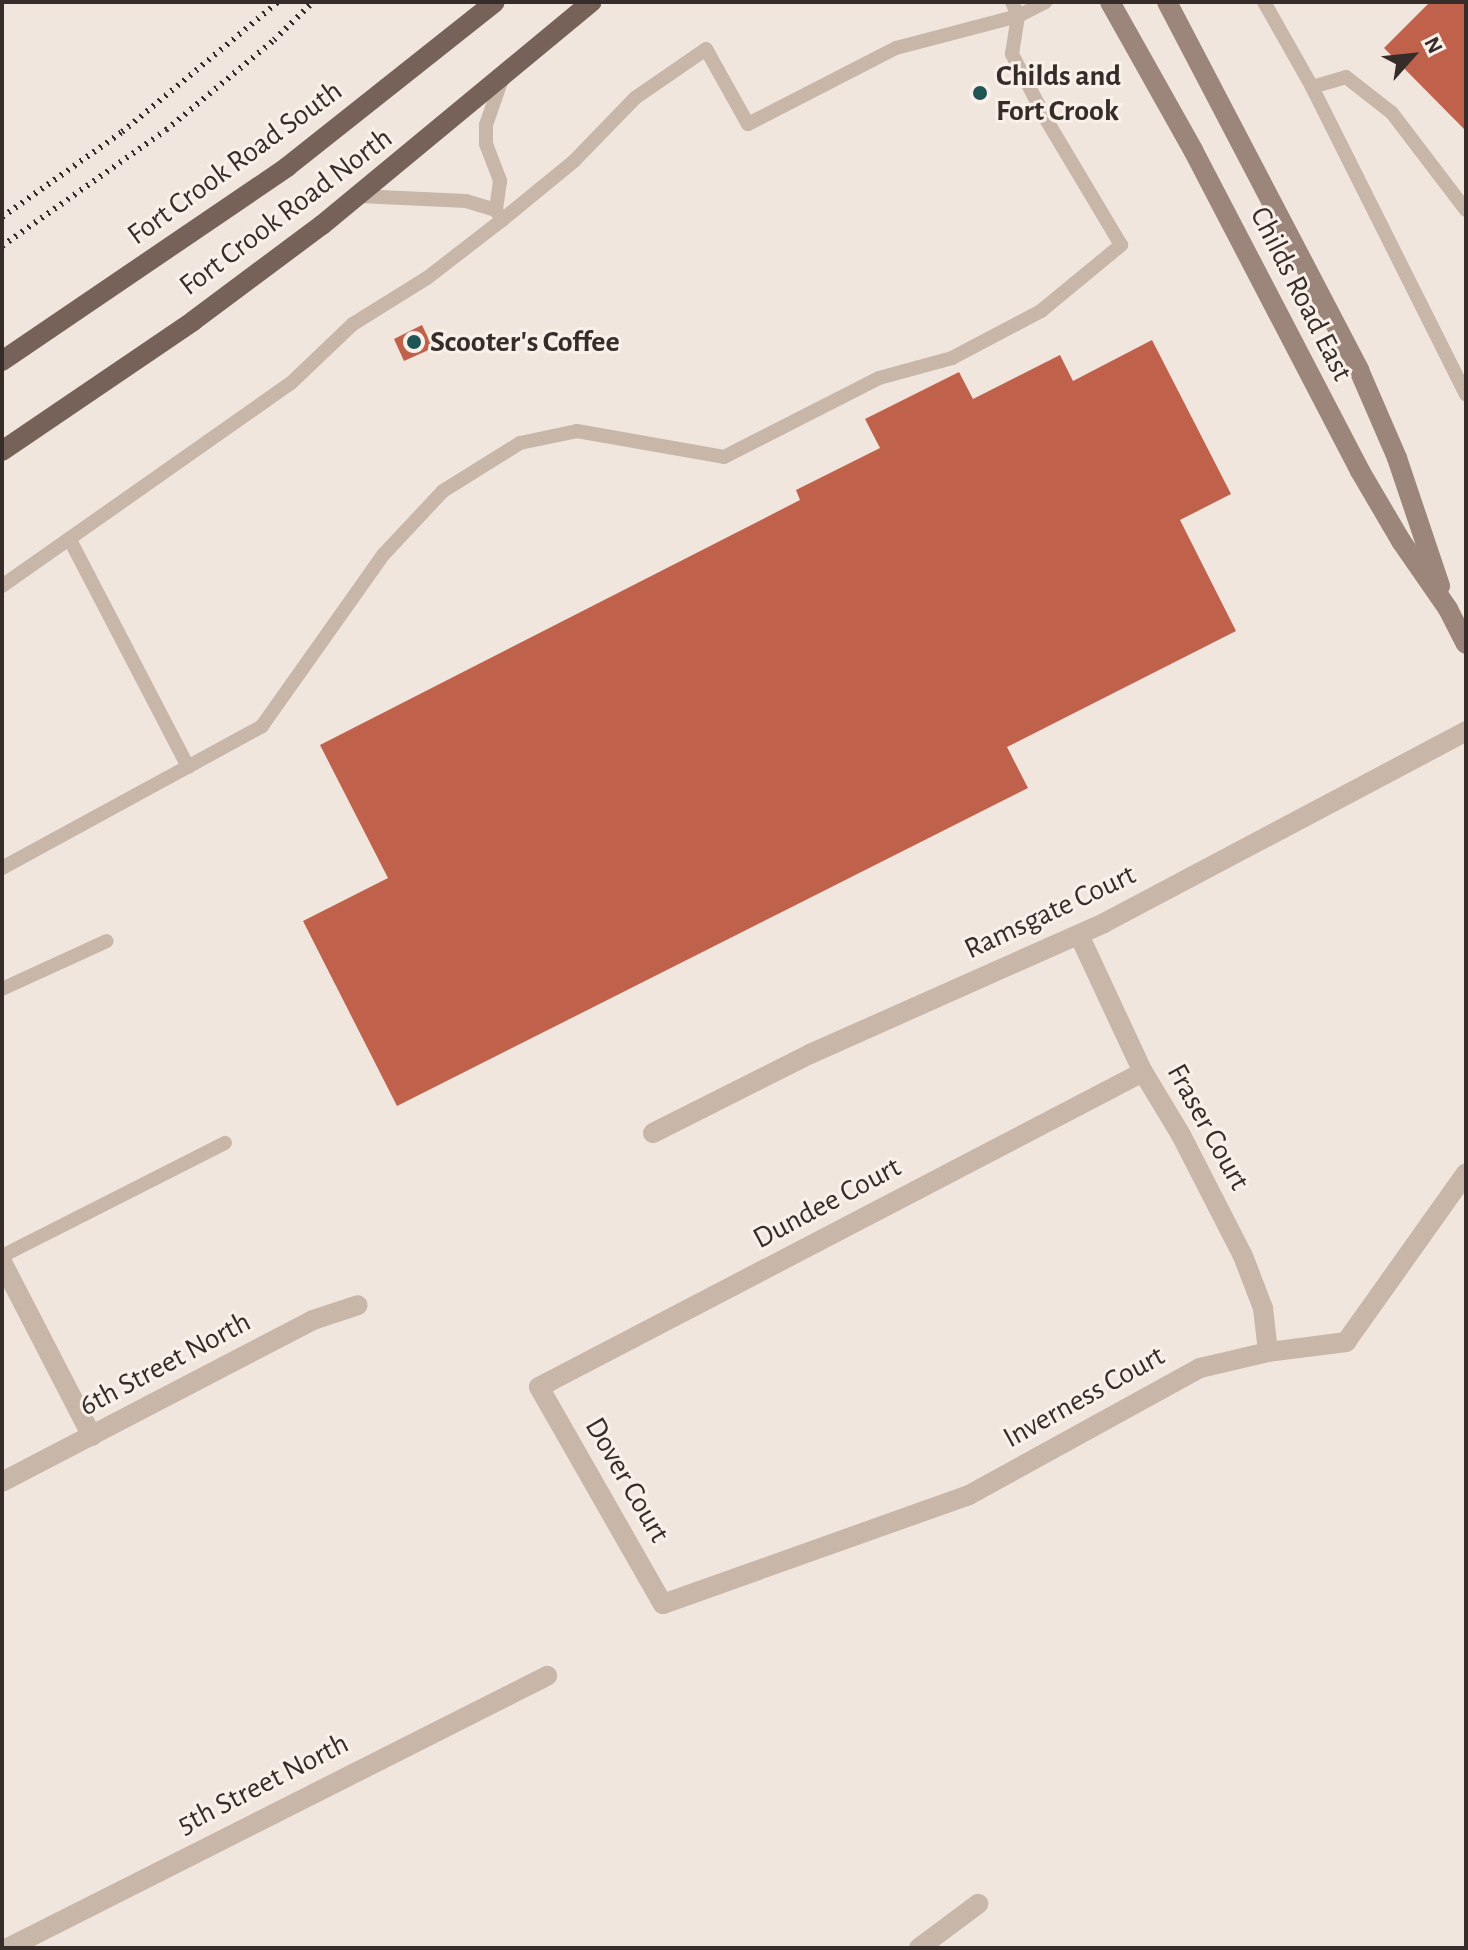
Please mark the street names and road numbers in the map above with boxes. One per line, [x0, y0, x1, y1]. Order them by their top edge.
street label: Fort Crook Road South [121, 73, 349, 253]
street label: Fort Crook Road North [172, 120, 400, 304]
street label: Childs Road East [1242, 201, 1360, 387]
street label: Ramsgate Court [959, 857, 1141, 967]
street label: Fraser Court [1159, 1058, 1257, 1196]
street label: Dundee Court [747, 1149, 907, 1257]
street label: 6th Street North [73, 1304, 257, 1424]
street label: Inverness Court [997, 1338, 1171, 1456]
street label: Dover Court [577, 1411, 677, 1549]
street label: 5th Street North [171, 1725, 355, 1843]

